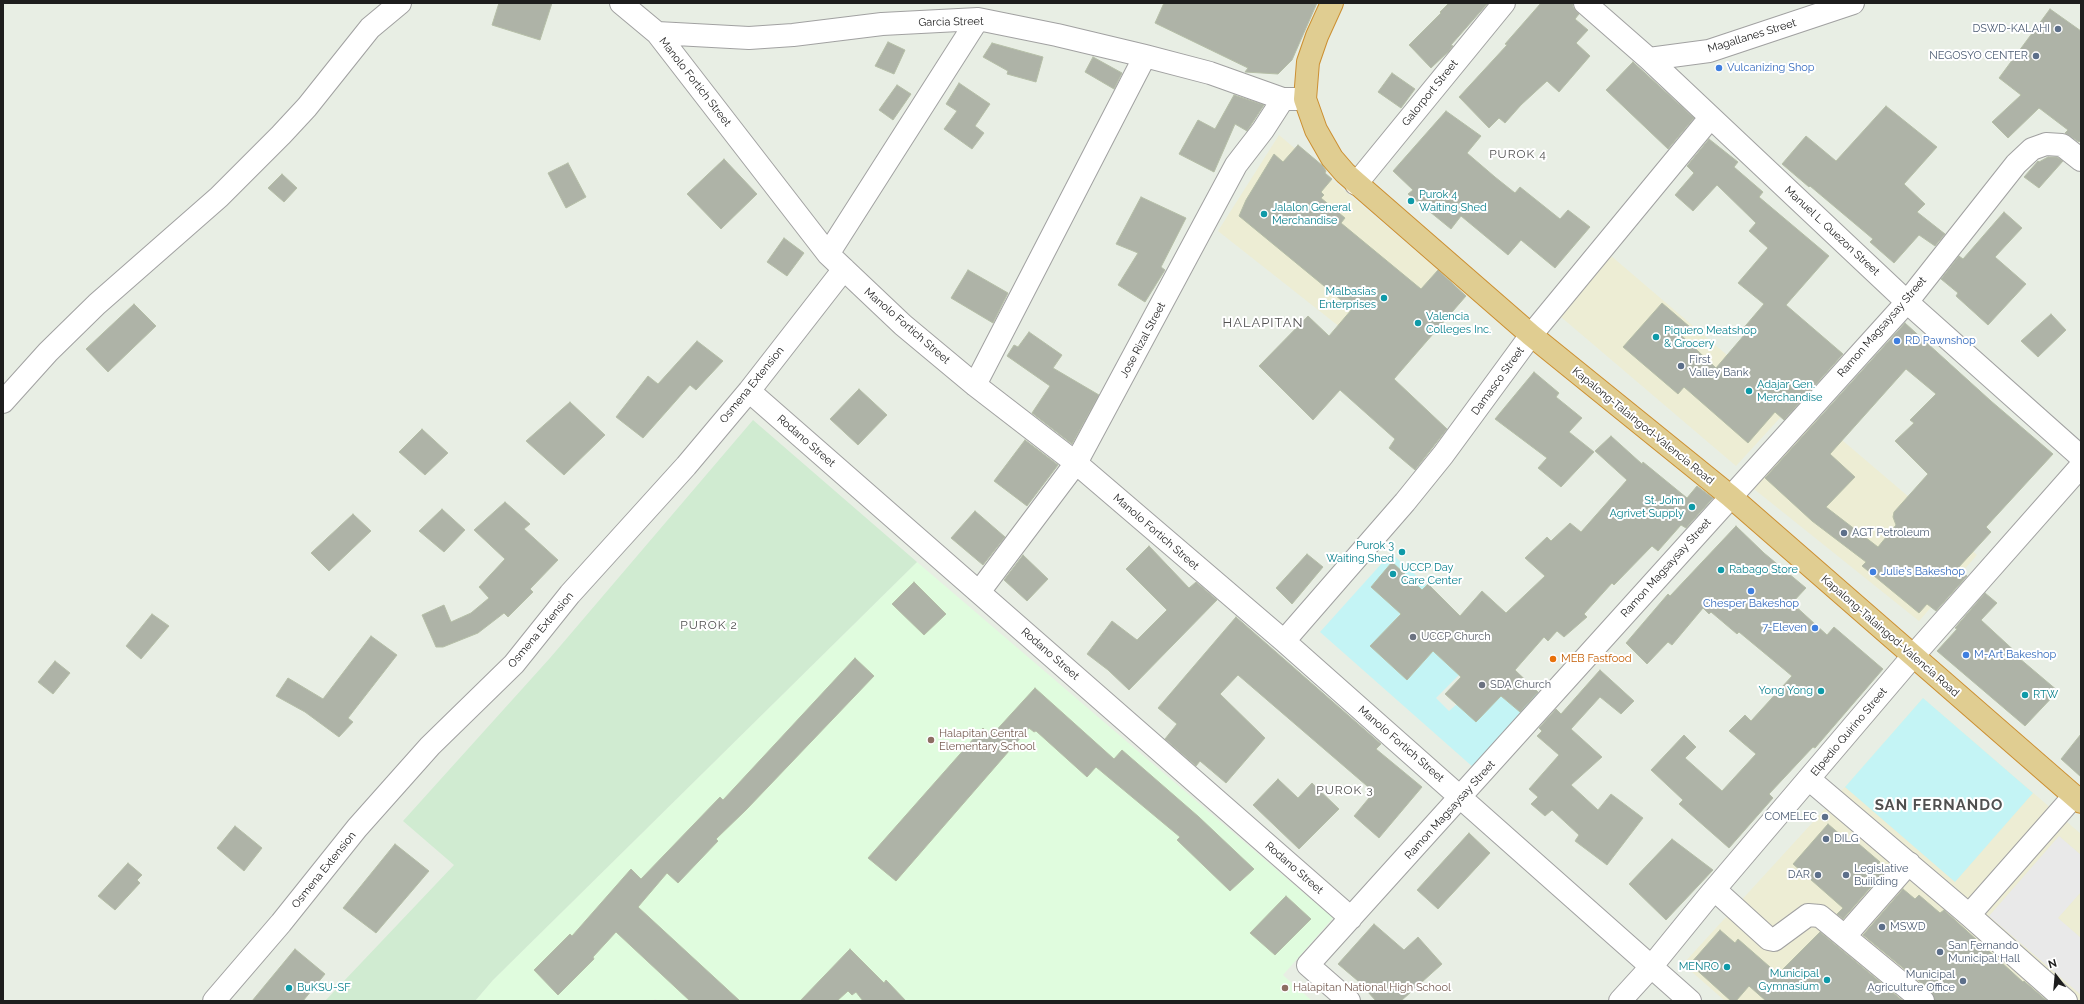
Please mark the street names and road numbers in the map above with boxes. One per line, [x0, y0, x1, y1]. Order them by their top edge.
street label: Garcia Street [918, 15, 984, 29]
street label: Magallanes Street [1706, 16, 1798, 56]
street label: Manolo Fortich Street [656, 35, 734, 129]
street label: Galorport Street [1399, 57, 1461, 129]
street label: Manuel L. Quezon Street [1782, 184, 1882, 278]
street label: Ramon Magsaysay Street [1835, 274, 1929, 380]
street label: Manolo Fortich Street [861, 285, 953, 367]
street label: Jose Rizal Street [1118, 300, 1168, 380]
street label: Osmena Extension [717, 344, 787, 426]
street label: Damasco Street [1469, 344, 1527, 418]
street label: Kapalong-Talaingod-Valencia Road [1569, 365, 1717, 487]
street label: Rodano Street [774, 412, 838, 470]
street label: Manolo Fortich Street [1110, 491, 1202, 573]
street label: Ramon Magsaysay Street [1618, 516, 1714, 620]
street label: Kapalong-Talaingod-Valencia Road [1818, 572, 1962, 700]
street label: Osmena Extension [506, 589, 576, 671]
street label: Rodano Street [1018, 625, 1082, 683]
street label: Elpedio Quirino Street [1808, 685, 1890, 779]
street label: Manolo Fortich Street [1355, 703, 1447, 785]
street label: Ramon Magsaysay Street [1402, 758, 1498, 862]
street label: Osmena Extension [289, 829, 359, 911]
street label: Rodano Street [1262, 839, 1326, 897]

